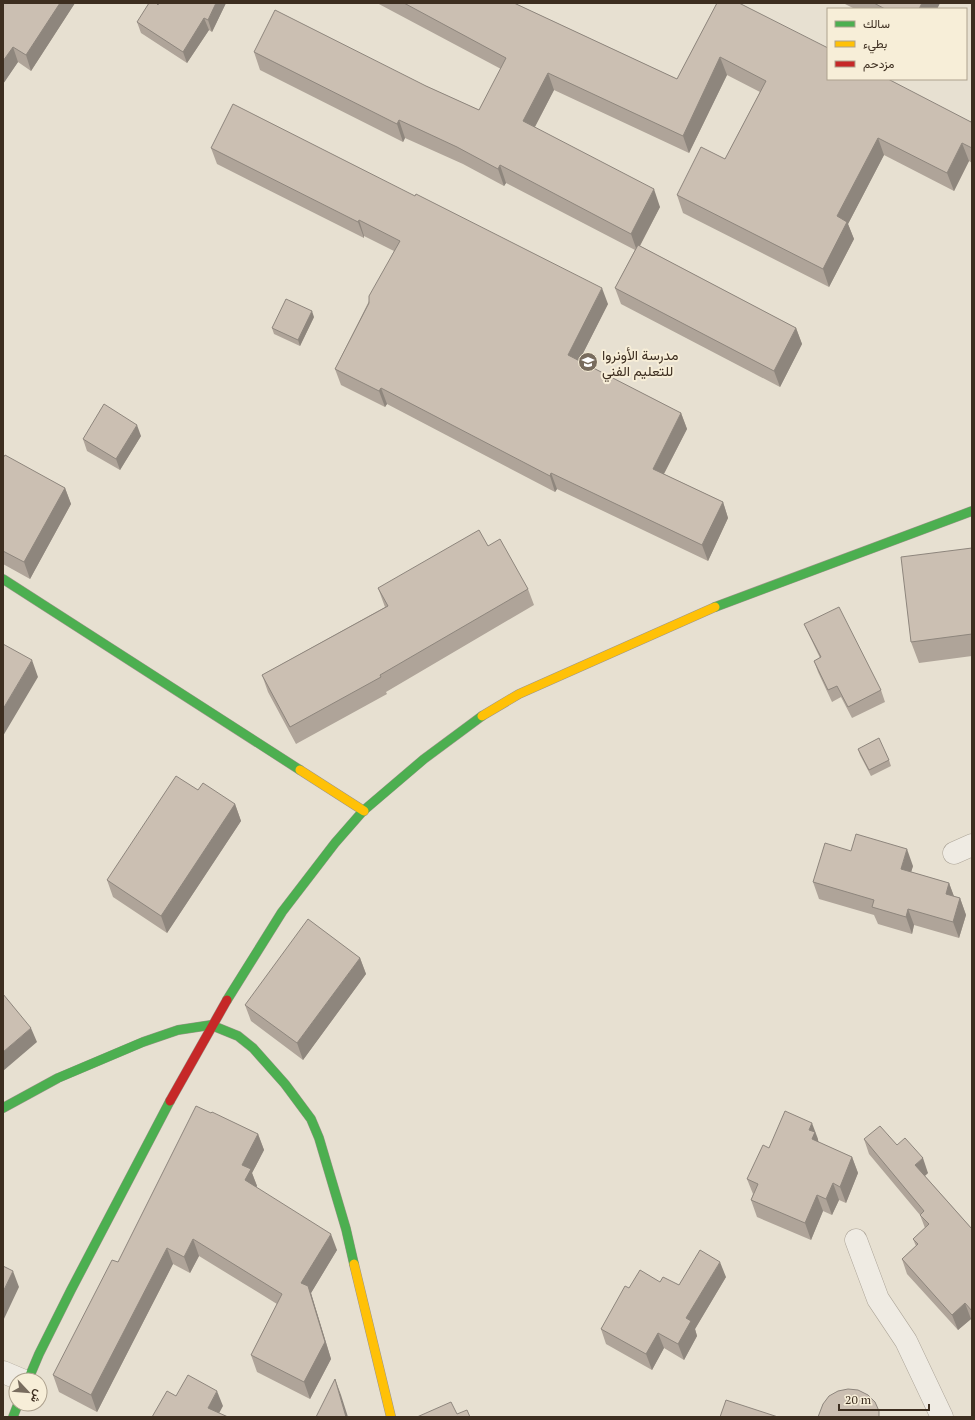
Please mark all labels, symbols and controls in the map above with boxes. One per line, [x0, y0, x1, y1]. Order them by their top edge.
legend [827, 8, 967, 80]
text: سالك [863, 16, 890, 31]
text: بطيء [863, 36, 887, 54]
text: مزدحم [863, 56, 894, 72]
place label: مدرسة الأونروا للتعليم الفني [602, 345, 678, 383]
school or university icon: مدرسة الأونروا للتعليم الفني [577, 351, 599, 373]
north arrow [8, 1372, 48, 1412]
scale bar [839, 1386, 929, 1412]
text: ش [28, 1387, 46, 1405]
text: 20 m [845, 1392, 872, 1407]

